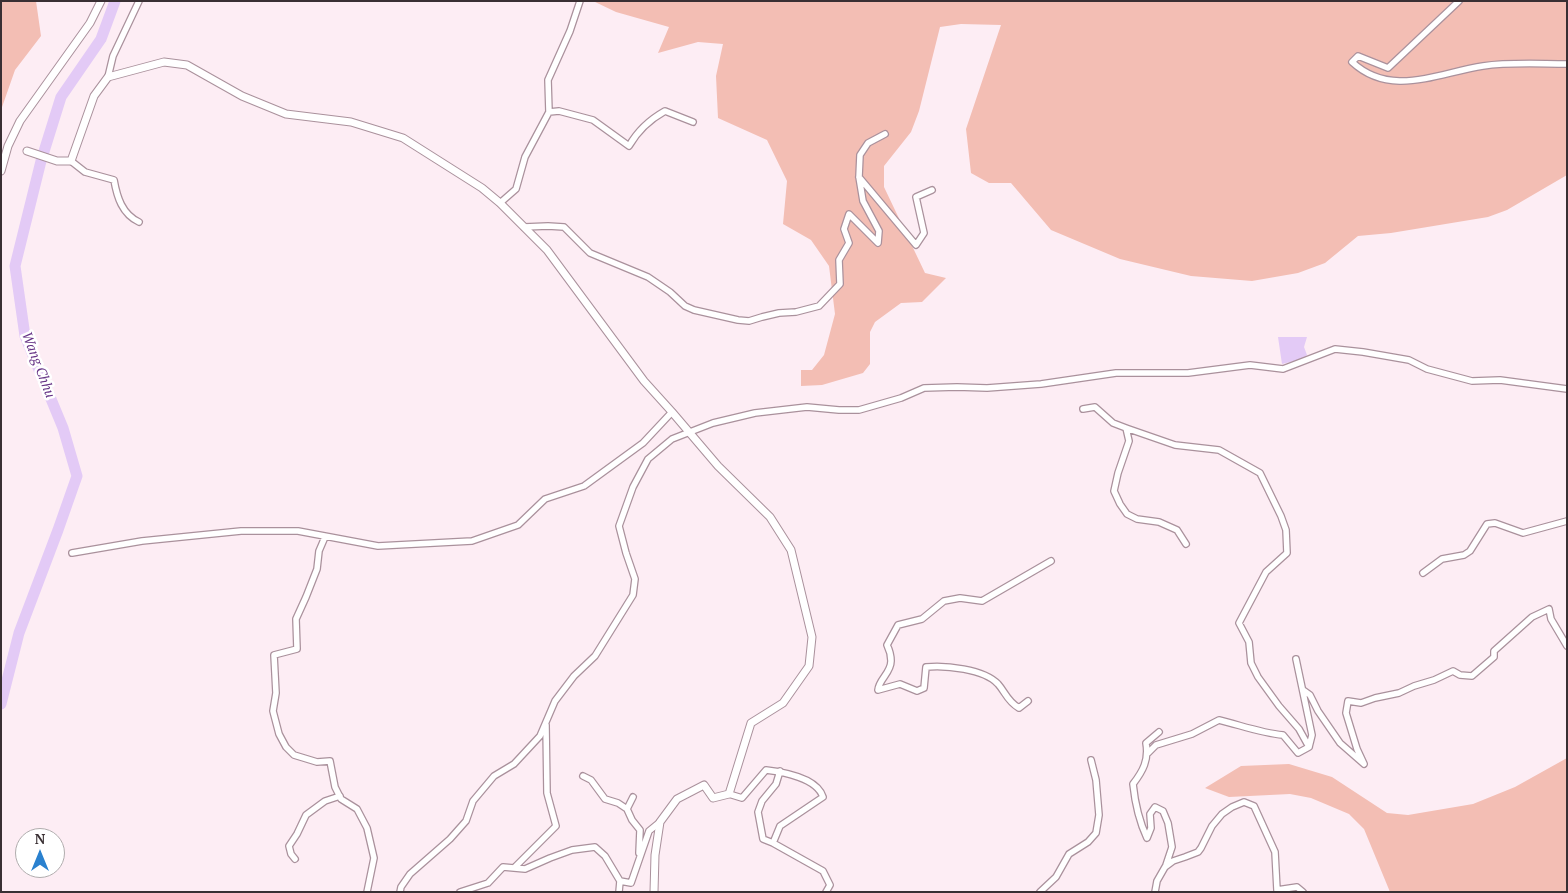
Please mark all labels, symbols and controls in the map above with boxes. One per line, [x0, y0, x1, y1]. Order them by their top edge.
water label: Wang Chhu [18, 330, 58, 400]
north arrow [15, 828, 65, 878]
text: N [35, 829, 45, 848]

